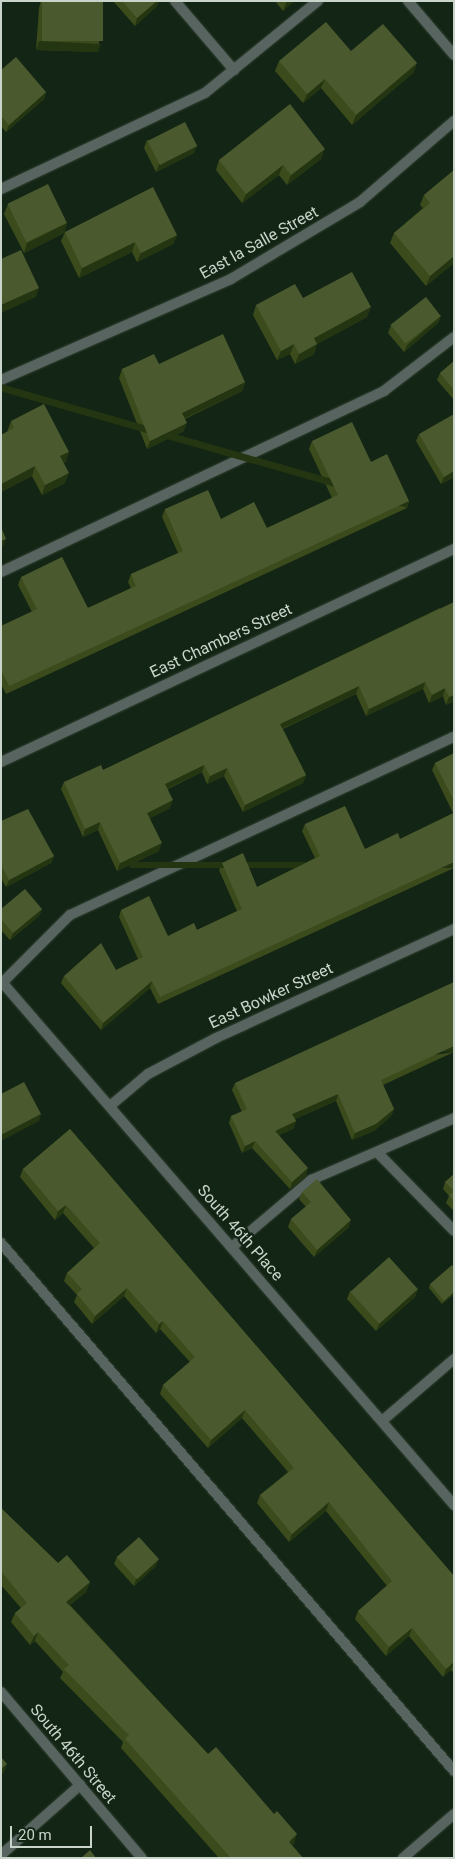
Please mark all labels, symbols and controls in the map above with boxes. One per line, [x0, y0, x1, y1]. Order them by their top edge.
street label: East la Salle Street [196, 202, 322, 284]
street label: East Chambers Street [147, 600, 295, 682]
street label: East Bowker Street [206, 959, 336, 1033]
street label: South 46th Place [193, 1181, 287, 1285]
street label: South 46th Street [26, 1700, 120, 1808]
scale bar [12, 1816, 95, 1848]
text: 20 m [18, 1826, 52, 1844]

